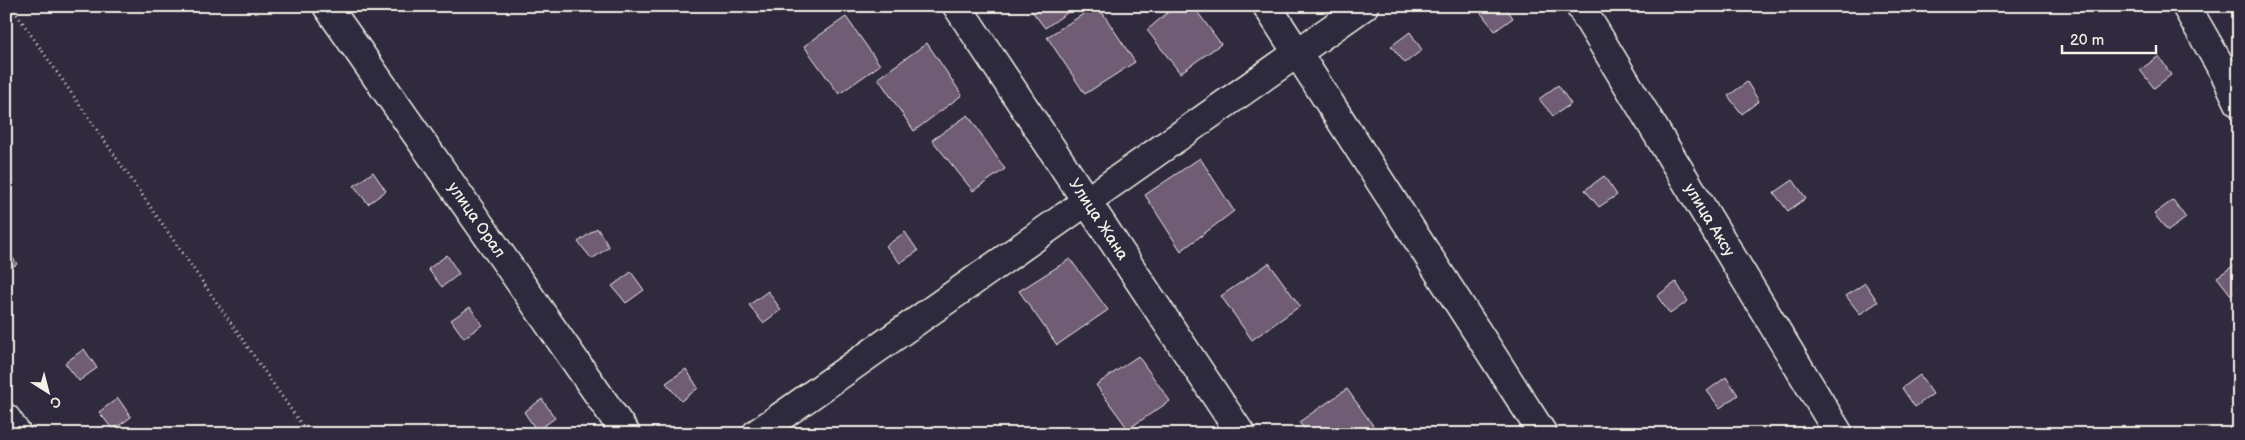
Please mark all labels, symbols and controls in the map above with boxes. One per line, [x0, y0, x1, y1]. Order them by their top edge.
scale bar [2062, 22, 2156, 54]
text: 20 m [2070, 31, 2104, 50]
street label: Улица Жана [1065, 175, 1133, 264]
street label: улица Орал [444, 179, 509, 261]
street label: улица Аксу [1680, 180, 1739, 260]
north arrow [22, 368, 72, 418]
text: С [46, 392, 64, 412]

